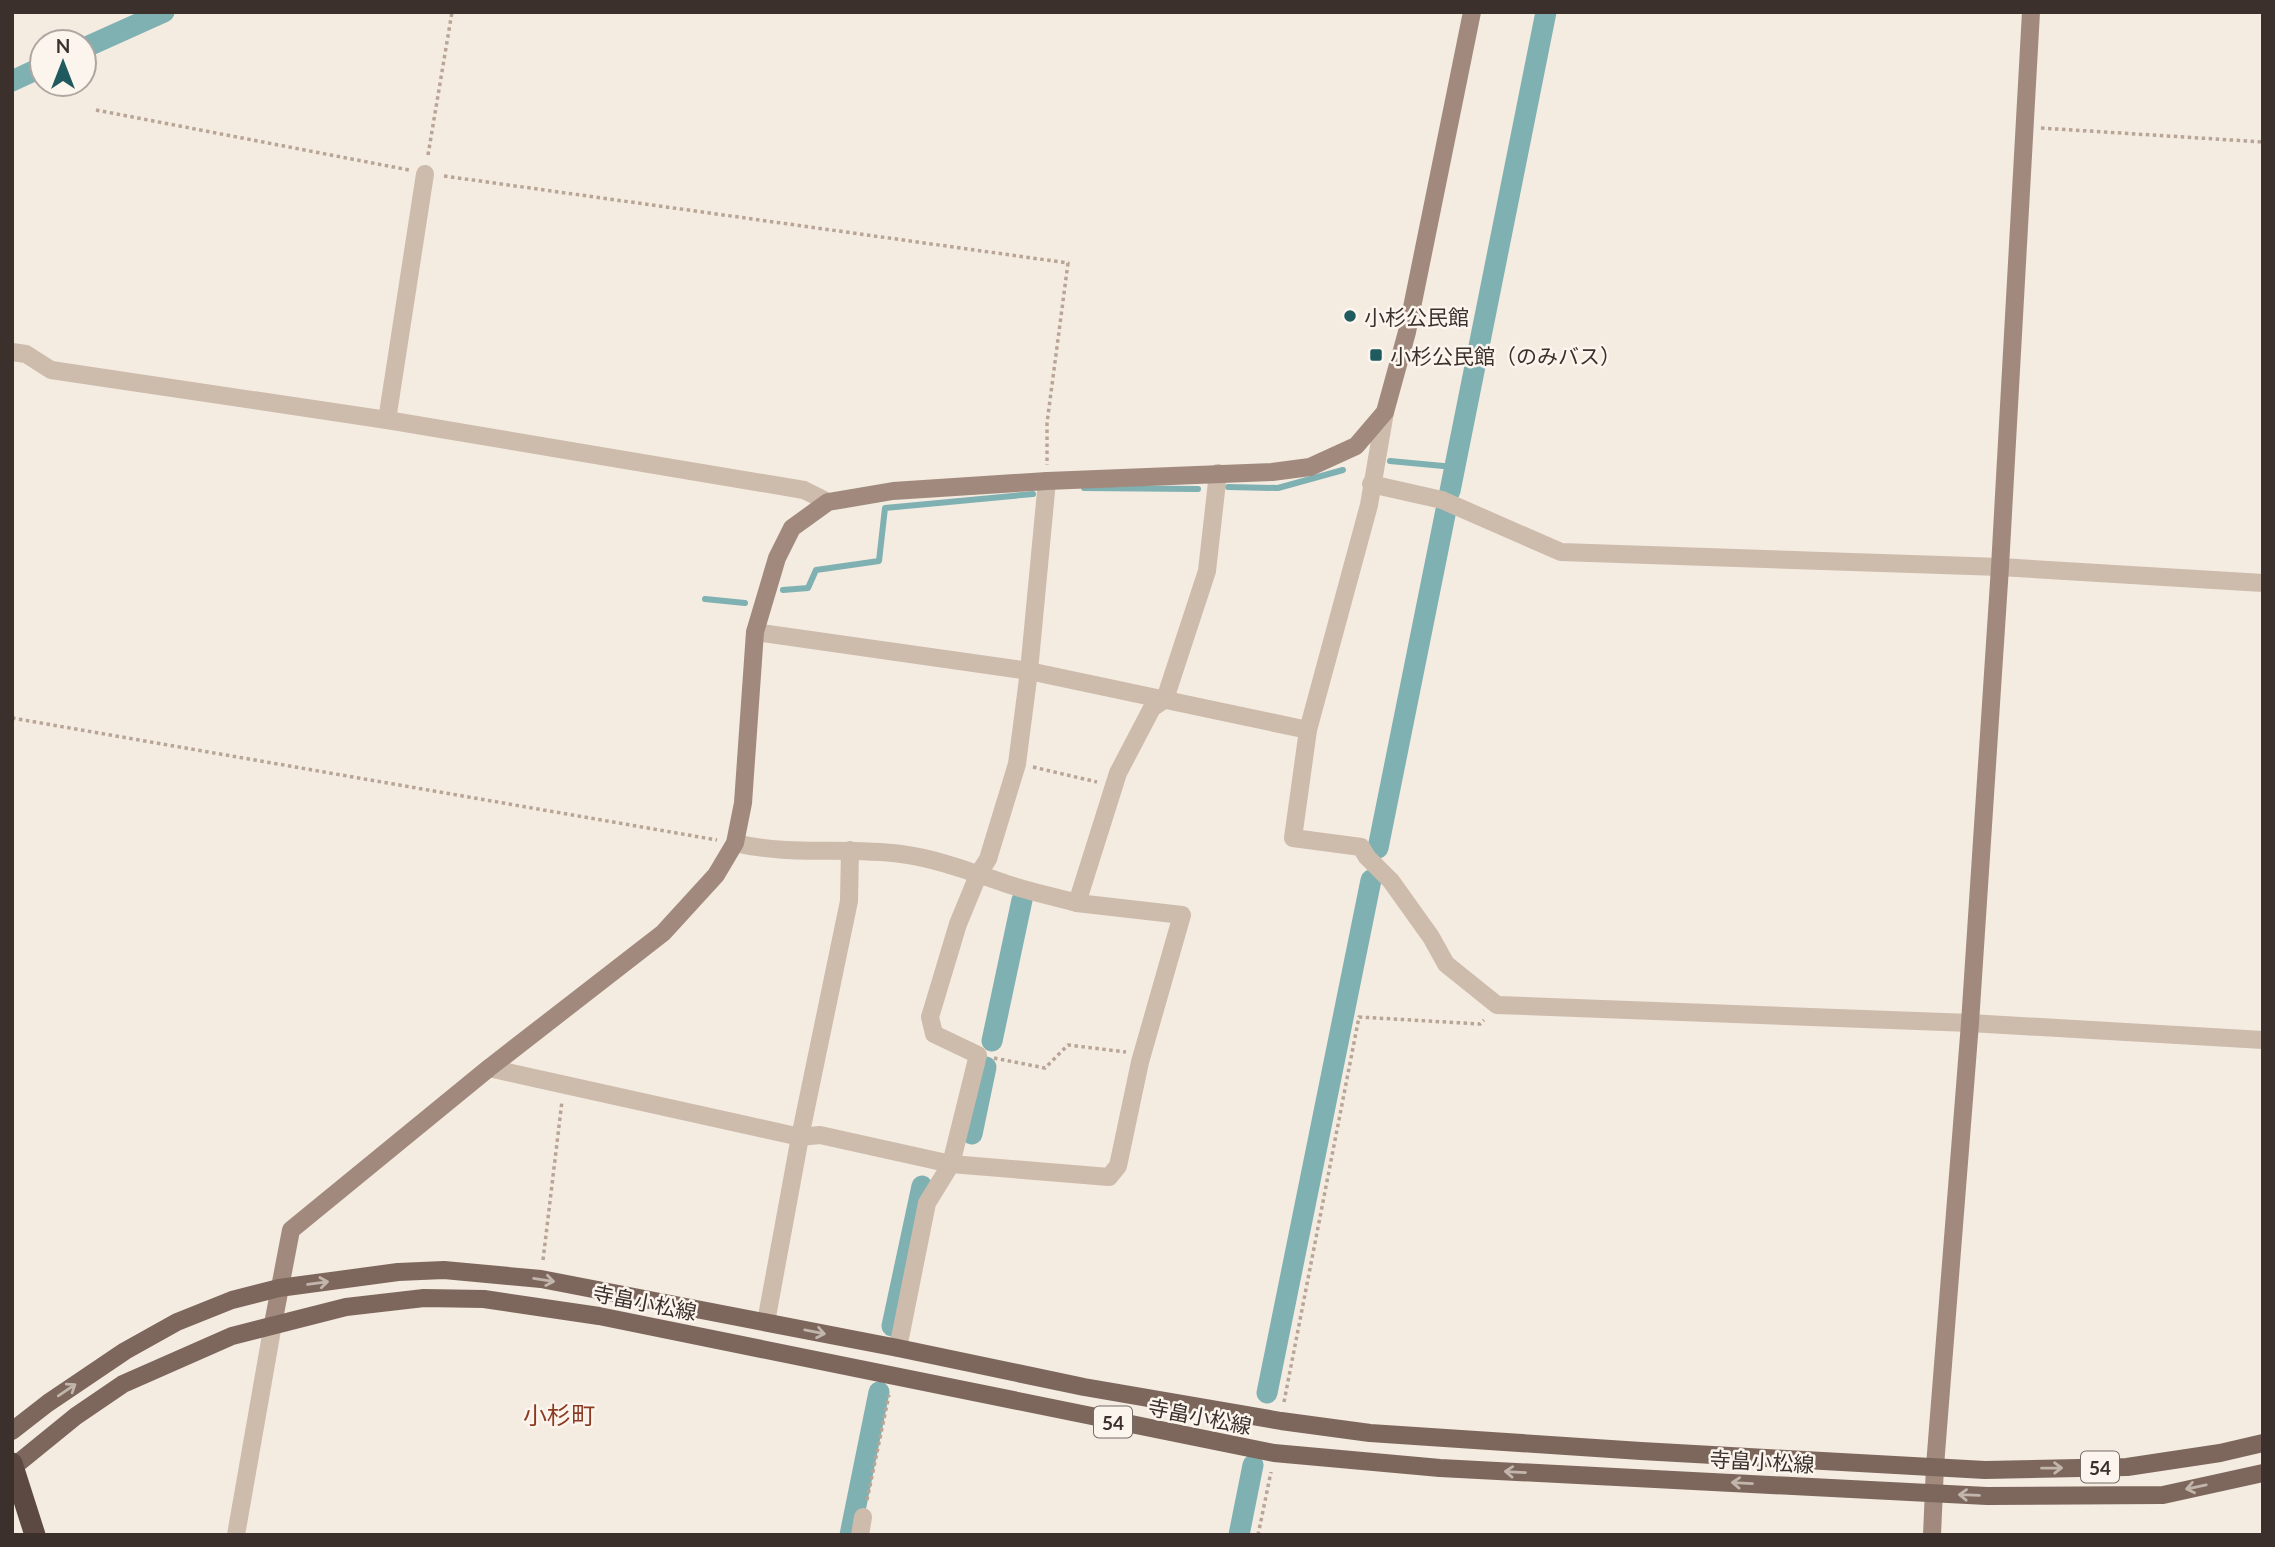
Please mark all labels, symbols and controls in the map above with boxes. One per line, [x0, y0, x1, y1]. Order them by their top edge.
north arrow [28, 28, 98, 98]
text: N [56, 34, 70, 57]
place label: 小杉公民館 [1364, 304, 1469, 329]
marker: 小杉公民館 [1342, 308, 1358, 324]
place label: 小杉公民館（のみバス） [1390, 343, 1621, 368]
marker: 小杉公民館（のみバス） [1368, 347, 1384, 363]
one-way arrow [532, 1274, 555, 1287]
one-way arrow [306, 1276, 329, 1289]
street label: 寺畠小松線 [591, 1280, 699, 1324]
one-way arrow [803, 1326, 826, 1339]
one-way arrow [57, 1383, 76, 1397]
street label: 寺畠小松線 [1146, 1394, 1254, 1438]
district label: 小杉町 [523, 1400, 595, 1429]
road number: 54 [1094, 1406, 1132, 1438]
street label: 寺畠小松線 [1709, 1446, 1815, 1476]
road number: 54 [2081, 1452, 2119, 1483]
one-way arrow [2041, 1462, 2064, 1475]
one-way arrow [1504, 1465, 1527, 1478]
one-way arrow [1731, 1476, 1754, 1489]
one-way arrow [2185, 1481, 2208, 1495]
one-way arrow [1958, 1488, 1981, 1501]

